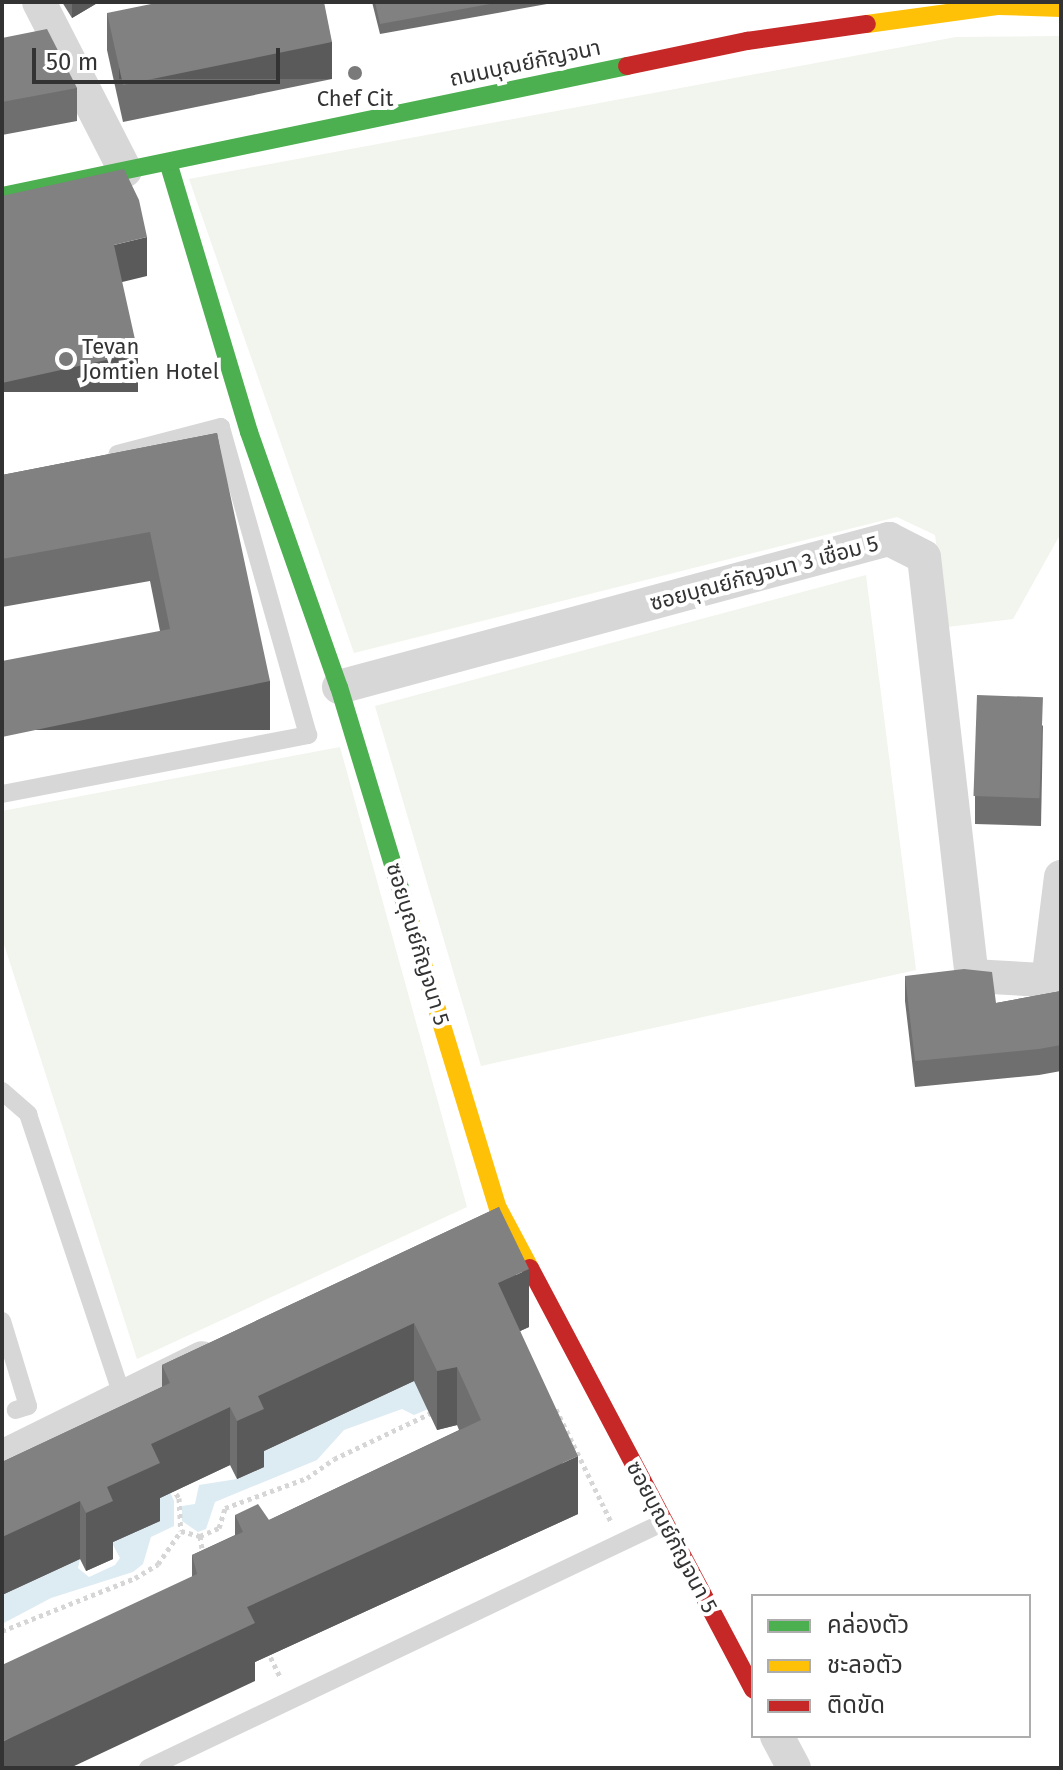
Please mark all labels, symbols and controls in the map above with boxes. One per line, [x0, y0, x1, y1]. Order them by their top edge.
scale bar [36, 32, 284, 82]
street label: ถนนบุณย์กัญจนา [447, 34, 603, 92]
text: 50 m [46, 48, 98, 76]
marker: Chef Cit [346, 64, 364, 82]
place label: Chef Cit [317, 86, 393, 112]
place label: Tevan Jomtien Hotel [82, 333, 219, 384]
marker: Tevan Jomtien Hotel [57, 350, 75, 368]
street label: ซอยบุณย์กัญจนา 3 เชื่อม 5 [647, 530, 881, 616]
street label: ซอยบุณย์กัญจนา 5 [381, 860, 455, 1028]
street label: ซอยบุณย์กัญจนา 5 [621, 1456, 723, 1618]
legend [751, 1594, 1031, 1738]
text: คล่องตัว [827, 1611, 909, 1639]
text: ชะลอตัว [827, 1651, 903, 1679]
text: ติดขัด [827, 1691, 885, 1719]

